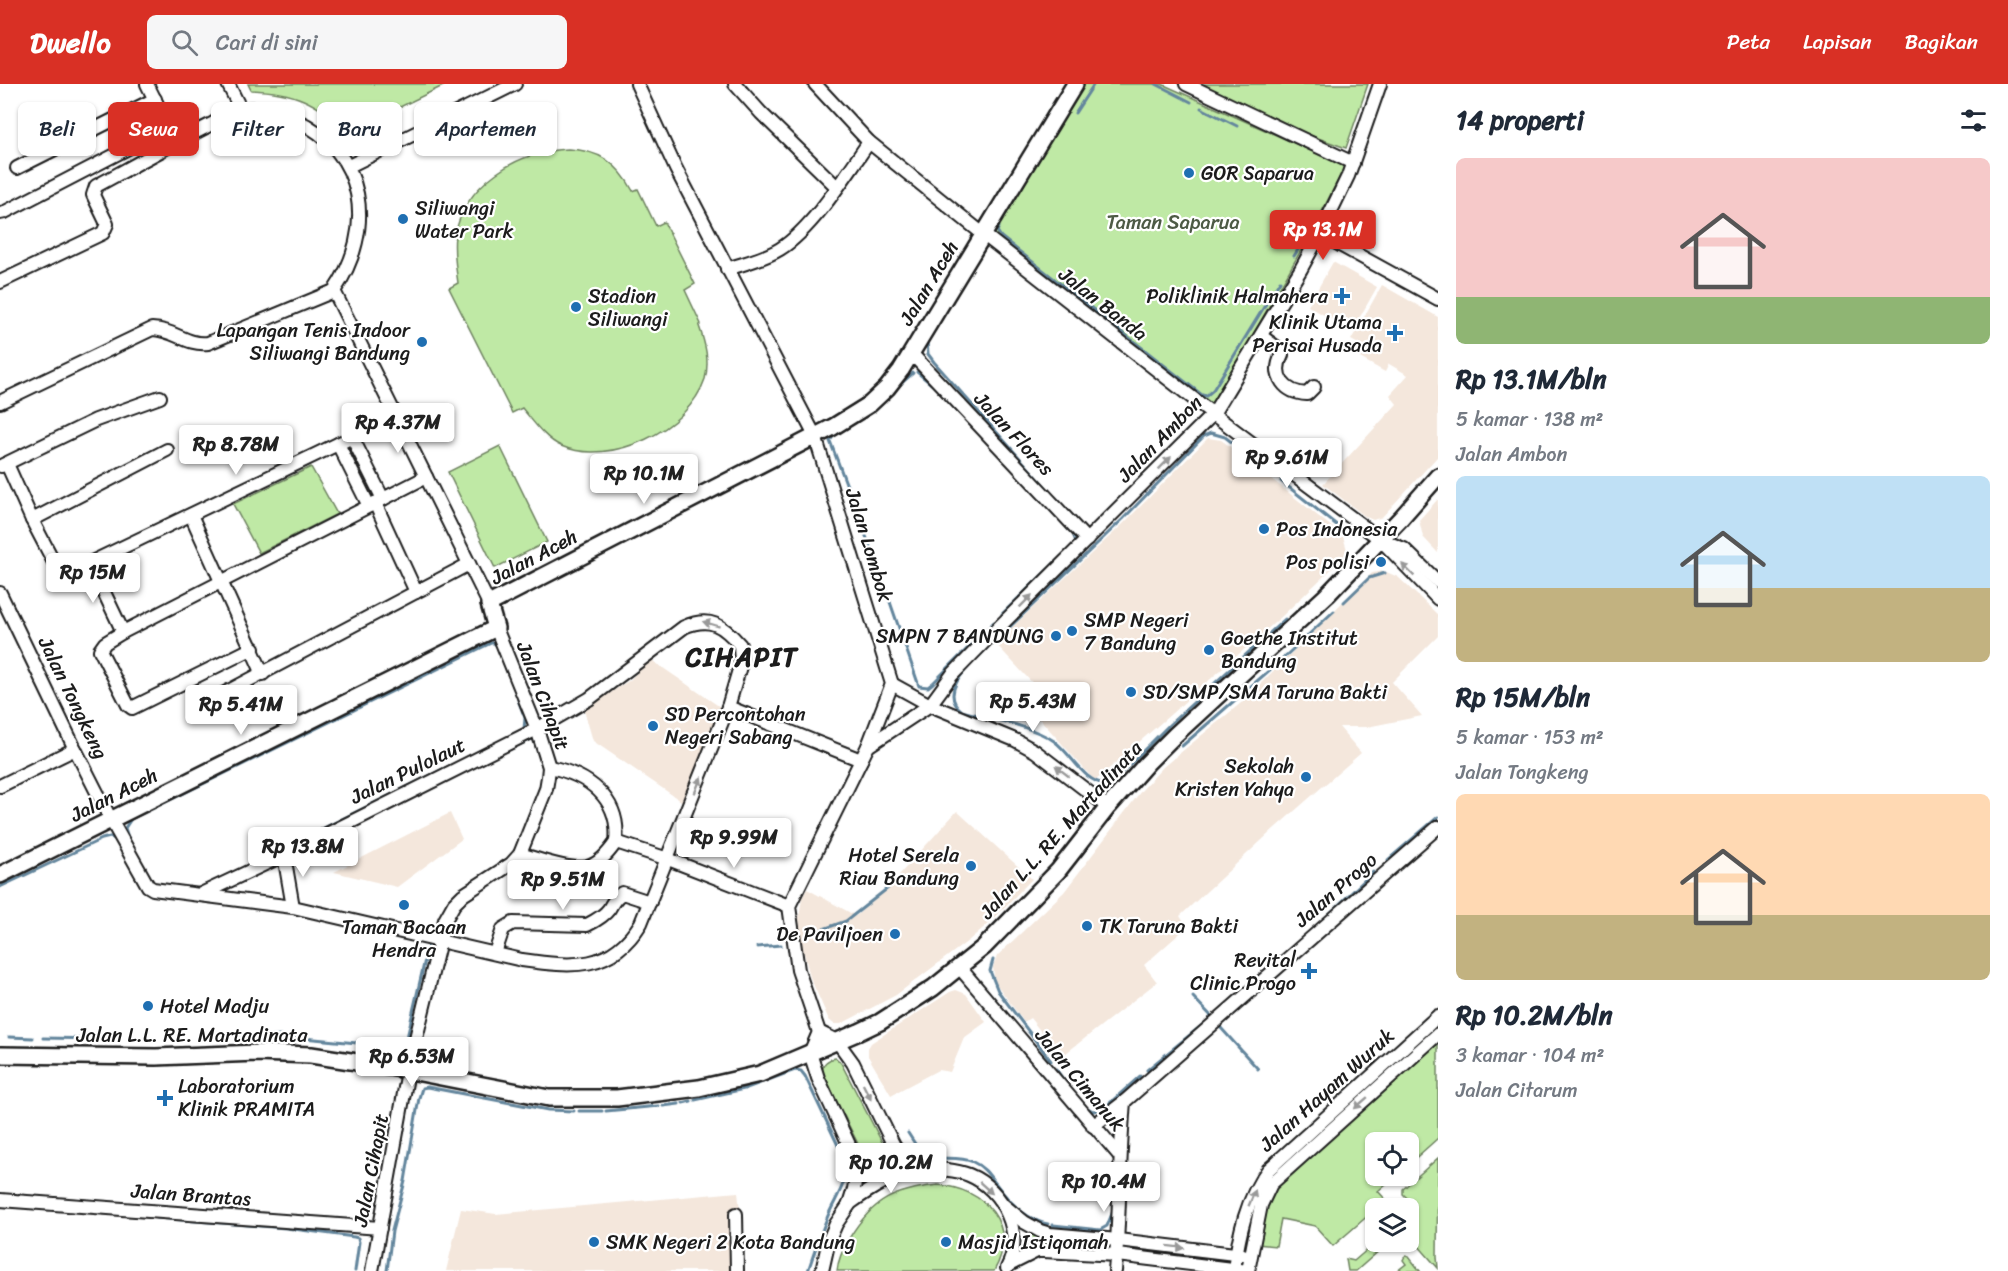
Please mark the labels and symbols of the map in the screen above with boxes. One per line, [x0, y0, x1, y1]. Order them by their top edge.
place label: GOR Saparua [1201, 156, 1314, 191]
marker: GOR Saparua [1182, 166, 1196, 180]
place label: Siliwangi Water Park [415, 191, 514, 249]
park label: Taman Saparua [1107, 205, 1239, 240]
pin: Rp 13.1M [1261, 210, 1385, 261]
marker: Siliwangi Water Park [396, 212, 410, 226]
street label: Jalan Aceh [889, 234, 968, 333]
street label: Jalan Banda [1050, 257, 1155, 350]
place label: Stadion Siliwangi [588, 279, 669, 337]
place label: Poliklinik Halmahera [1146, 279, 1329, 314]
marker: Poliklinik Halmahera [1333, 287, 1351, 305]
marker: Stadion Siliwangi [569, 300, 583, 314]
place label: Klinik Utama Perisai Husada [1252, 305, 1382, 363]
place label: Lapangan Tenis Indoor Siliwangi Bandung [216, 313, 411, 371]
marker: Klinik Utama Perisai Husada [1386, 324, 1404, 342]
marker: Lapangan Tenis Indoor Siliwangi Bandung [415, 335, 429, 349]
street label: Jalan Flores [965, 383, 1063, 485]
street label: Jalan Ambon [1108, 387, 1211, 492]
pin: Rp 4.37M [336, 403, 460, 454]
pin: Rp 8.78M [174, 425, 298, 476]
pin: Rp 9.61M [1225, 438, 1349, 489]
pin: Rp 10.1M [582, 454, 706, 505]
one-way arrow [1157, 457, 1171, 471]
street label: Jalan Lombok [835, 483, 903, 607]
place label: Pos Indonesia [1276, 512, 1398, 547]
street label: Jalan Aceh [483, 519, 584, 595]
marker: Pos Indonesia [1257, 522, 1271, 536]
place label: Pos polisi [1286, 545, 1370, 580]
pin: Rp 15M [44, 553, 142, 604]
marker: Pos polisi [1374, 555, 1388, 569]
one-way arrow [1402, 563, 1416, 577]
one-way arrow [1019, 594, 1033, 608]
place label: SMP Negeri 7 Bandung [1084, 603, 1189, 661]
one-way arrow [702, 619, 720, 628]
place label: SMPN 7 BANDUNG [876, 619, 1044, 654]
place label: Goethe Institut Bandung [1221, 621, 1358, 679]
marker: SMP Negeri 7 Bandung [1065, 624, 1079, 638]
marker: SMPN 7 BANDUNG [1049, 629, 1063, 643]
street label: Jalan Tongkeng [28, 630, 118, 765]
district label: CIHAPIT [684, 634, 800, 680]
street label: Jalan Cihapit [506, 635, 580, 756]
marker: Goethe Institut Bandung [1202, 643, 1216, 657]
place label: SD/SMP/SMA Taruna Bakti [1143, 675, 1389, 710]
pin: Rp 5.43M [971, 682, 1095, 733]
pin: Rp 5.41M [179, 685, 303, 736]
marker: SD/SMP/SMA Taruna Bakti [1124, 685, 1138, 699]
place label: SD Percontohan Negeri Sabang [665, 697, 806, 755]
marker: SD Percontohan Negeri Sabang [646, 719, 660, 733]
street label: Jalan Pulolaut [343, 728, 472, 814]
street label: Jalan L.L. RE. Martadinata [970, 732, 1152, 928]
place label: Sekolah Kristen Yahya [1175, 749, 1294, 807]
street label: Jalan Aceh [63, 758, 164, 832]
one-way arrow [1054, 764, 1070, 777]
marker: Sekolah Kristen Yahya [1299, 770, 1313, 784]
one-way arrow [694, 776, 703, 794]
pin: Rp 9.99M [672, 818, 796, 869]
pin: Rp 13.8M [241, 827, 365, 878]
place label: Hotel Serela Riau Bandung [840, 838, 960, 896]
street label: Jalan Progo [1286, 844, 1386, 937]
marker: Hotel Serela Riau Bandung [964, 859, 978, 873]
pin: Rp 9.51M [501, 860, 625, 911]
marker: Taman Bacaan Hendra [397, 898, 411, 912]
place label: TK Taruna Bakti [1099, 909, 1240, 944]
place label: Taman Bacaan Hendra [342, 910, 466, 968]
place label: De Paviljoen [776, 917, 883, 952]
marker: TK Taruna Bakti [1080, 919, 1094, 933]
marker: De Paviljoen [888, 927, 902, 941]
place label: Revital Clinic Progo [1190, 943, 1296, 1001]
marker: Revital Clinic Progo [1300, 962, 1318, 980]
place label: Hotel Madju [160, 989, 269, 1024]
marker: Hotel Madju [141, 999, 155, 1013]
street label: Jalan L.L. RE. Martadinata [75, 1018, 309, 1053]
street label: Jalan Cimanuk [1025, 1019, 1134, 1140]
street label: Jalan Hayam Wuruk [1250, 1019, 1403, 1161]
pin: Rp 6.53M [350, 1037, 474, 1088]
place label: Laboratorium Klinik PRAMITA [178, 1069, 315, 1127]
one-way arrow [862, 1083, 872, 1100]
marker: Laboratorium Klinik PRAMITA [156, 1089, 174, 1107]
one-way arrow [1354, 1096, 1369, 1109]
street label: Jalan Cihapit [343, 1110, 399, 1231]
pin: Rp 10.2M [829, 1143, 953, 1194]
pin: Rp 10.4M [1042, 1162, 1166, 1213]
street label: Jalan Brantas [129, 1173, 253, 1217]
one-way arrow [979, 1181, 994, 1195]
one-way arrow [1247, 1188, 1257, 1206]
place label: SMK Negeri 2 Kota Bandung [606, 1225, 855, 1260]
place label: Masjid Istiqomah [958, 1225, 1108, 1260]
marker: SMK Negeri 2 Kota Bandung [587, 1235, 601, 1249]
marker: Masjid Istiqomah [939, 1235, 953, 1249]
one-way arrow [1167, 1242, 1186, 1251]

